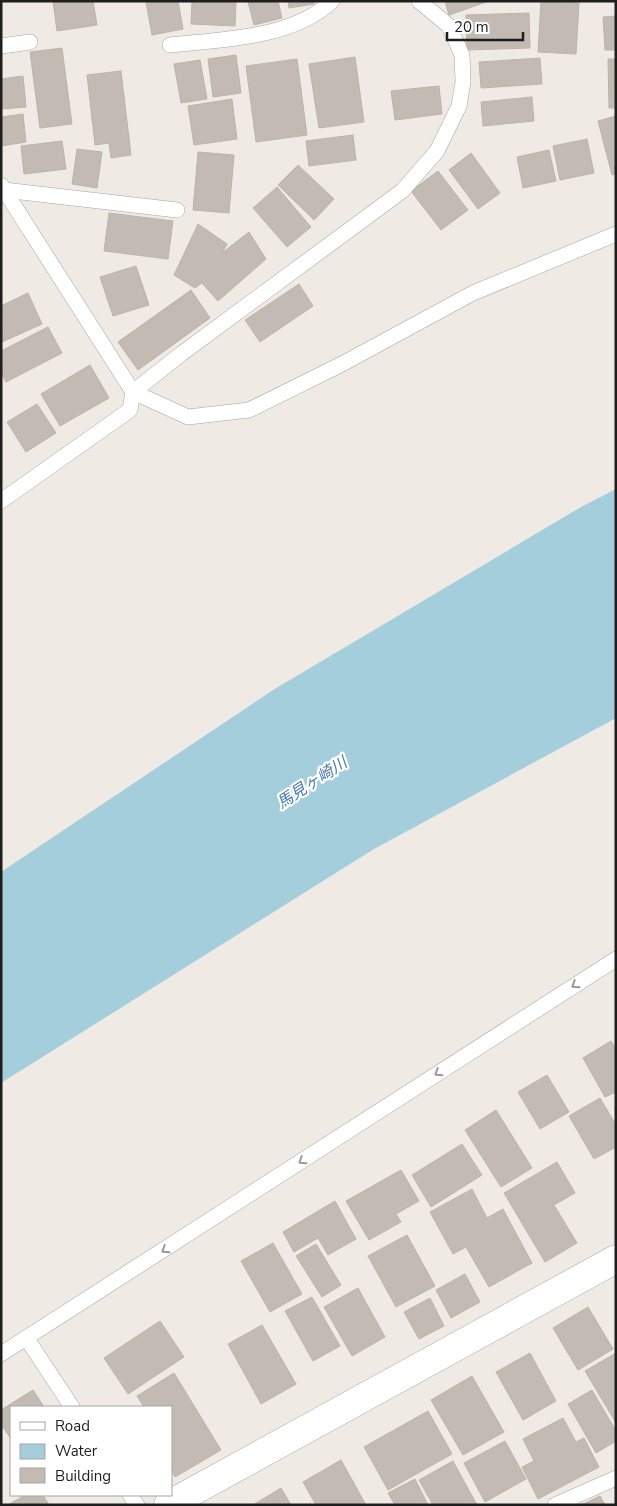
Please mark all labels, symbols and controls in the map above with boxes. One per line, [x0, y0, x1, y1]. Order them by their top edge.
scale bar [447, 10, 523, 42]
text: 20 m [454, 17, 489, 37]
water label: 馬見ヶ崎川 [272, 751, 353, 814]
one-way arrow [571, 979, 580, 988]
one-way arrow [435, 1067, 444, 1077]
one-way arrow [298, 1155, 307, 1165]
one-way arrow [162, 1243, 171, 1253]
legend [10, 1406, 172, 1496]
text: Road [55, 1416, 90, 1436]
text: Water [55, 1441, 98, 1461]
text: Building [55, 1466, 111, 1486]

